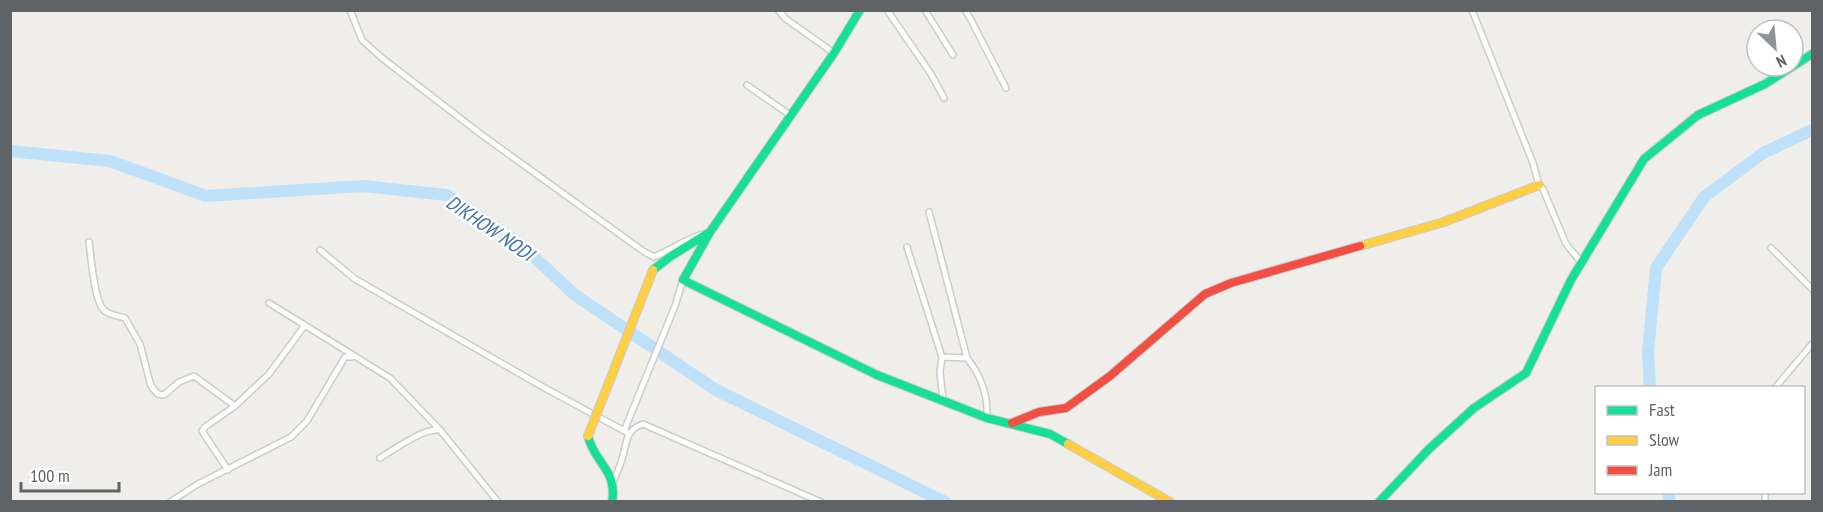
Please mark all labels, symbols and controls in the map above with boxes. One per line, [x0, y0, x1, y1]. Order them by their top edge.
north arrow [1745, 18, 1805, 78]
text: N [1773, 51, 1790, 72]
water label: DIKHOW NODI [441, 189, 541, 268]
legend [1595, 386, 1805, 494]
text: Fast [1649, 398, 1675, 421]
text: Slow [1649, 428, 1680, 451]
scale bar [21, 455, 118, 493]
text: Jam [1648, 458, 1672, 481]
text: 100 m [30, 464, 70, 487]

